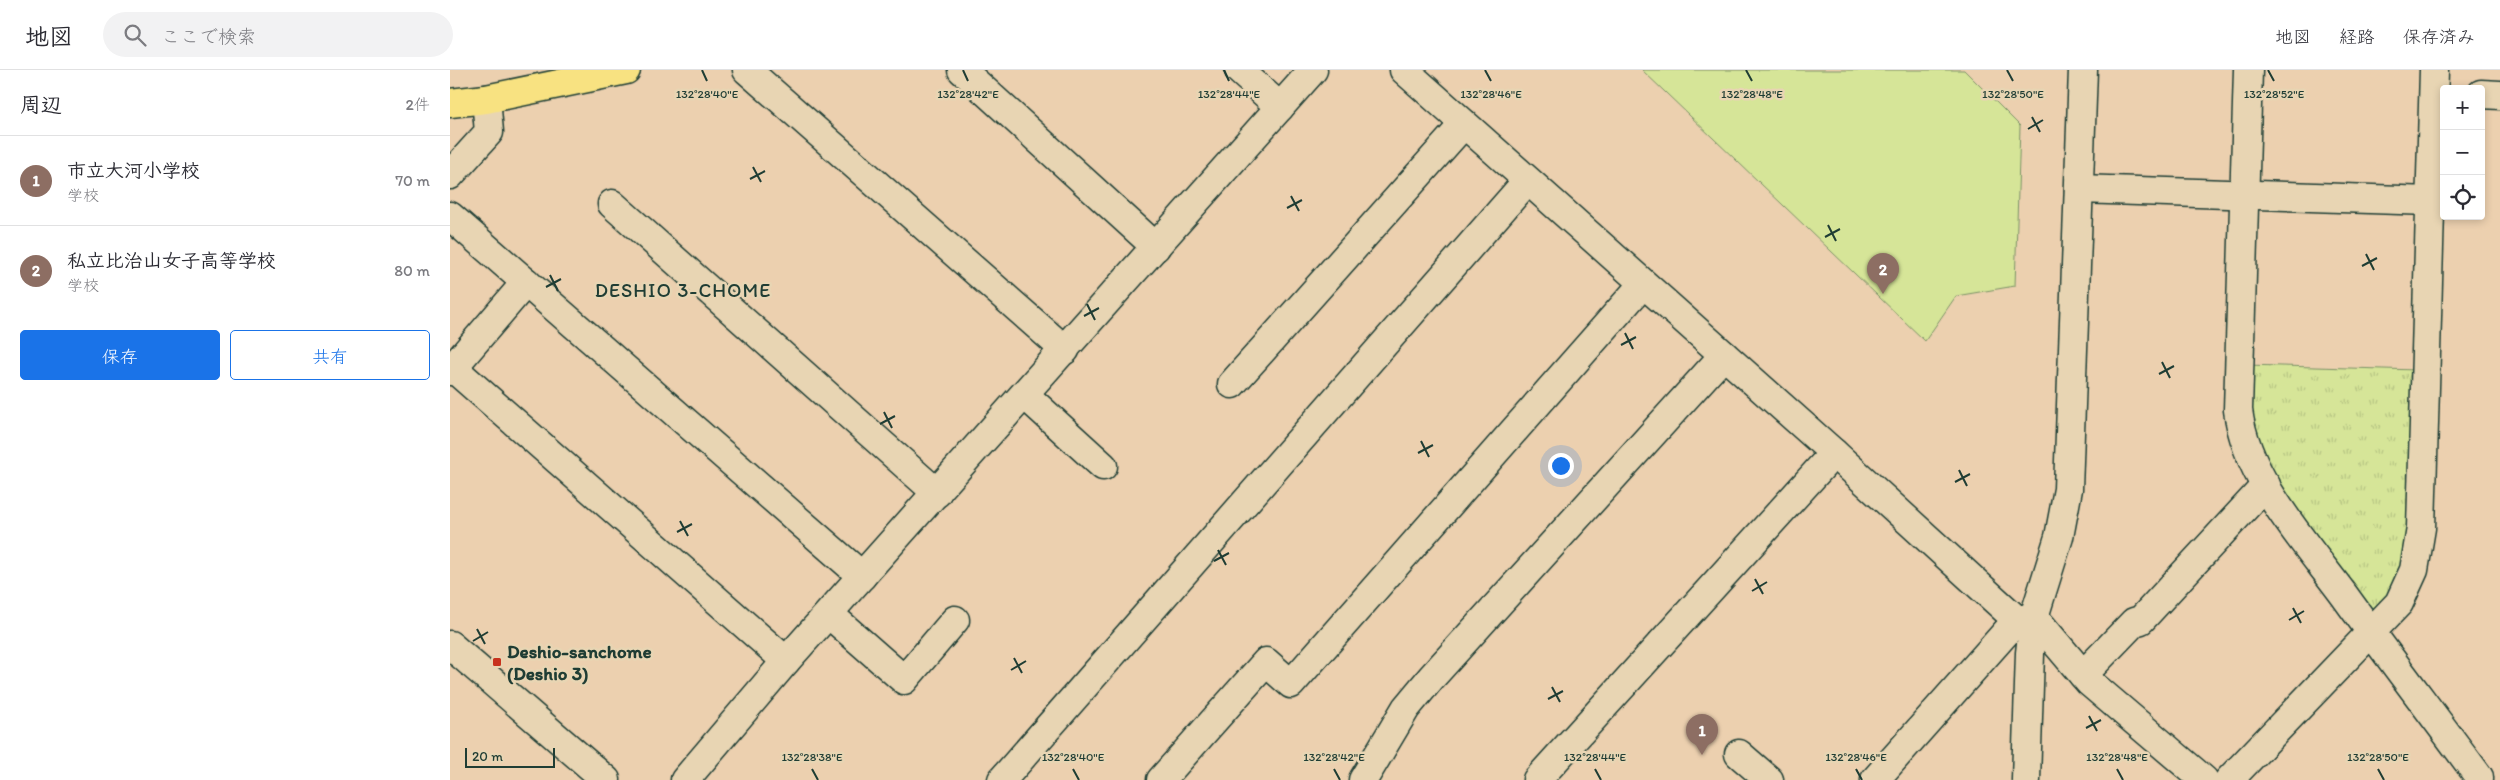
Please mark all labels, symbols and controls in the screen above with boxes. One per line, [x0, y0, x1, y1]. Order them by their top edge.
search box [103, 12, 453, 57]
icon: search [121, 21, 149, 49]
text: 地図 [25, 22, 73, 51]
text: ここで検索 [161, 25, 256, 48]
text: 地図 [2275, 26, 2311, 48]
text: 経路 [2339, 26, 2375, 48]
text: 保存済み [2403, 26, 2475, 48]
map controls [2440, 85, 2485, 220]
button: + [2440, 85, 2485, 130]
text: 132°28'40"E [676, 87, 739, 101]
text: 132°28'42"E [937, 87, 999, 101]
text: 132°28'44"E [1198, 87, 1261, 101]
text: 132°28'46"E [1460, 87, 1522, 101]
text: 132°28'48"E [1721, 87, 1783, 101]
text: 132°28'50"E [1982, 87, 2044, 101]
text: 132°28'52"E [2244, 87, 2305, 101]
text: 周辺 [20, 92, 62, 117]
text: 2件 [406, 95, 430, 114]
button: − [2440, 130, 2485, 175]
text: 市立大河小学校 [67, 159, 200, 182]
text: 1 [32, 171, 40, 190]
text: 70 m [395, 171, 430, 190]
button: locate [2440, 175, 2485, 220]
text: 学校 [67, 186, 99, 205]
text: 私立比治山女子高等学校 [67, 249, 276, 272]
pin: 2 [1867, 253, 1899, 294]
text: 2 [32, 261, 40, 280]
text: 80 m [394, 261, 430, 280]
text: 学校 [67, 276, 99, 295]
district label: DESHIO 3-CHOME [595, 278, 771, 302]
button: 保存 [20, 330, 220, 380]
button: 共有 [230, 330, 430, 380]
your location [1548, 453, 1574, 479]
place label: Deshio-sanchome (Deshio 3) [507, 640, 652, 685]
marker: Deshio-sanchome (Deshio 3) [491, 656, 503, 668]
pin: 1 [1686, 714, 1718, 755]
scale bar [465, 745, 555, 768]
text: 20 m [472, 748, 503, 765]
text: 132°28'38"E [781, 750, 843, 764]
text: 132°28'40"E [1042, 750, 1105, 764]
text: 132°28'42"E [1303, 750, 1365, 764]
text: 132°28'44"E [1564, 750, 1627, 764]
text: 132°28'46"E [1825, 750, 1887, 764]
text: 132°28'48"E [2086, 750, 2148, 764]
text: 132°28'50"E [2347, 750, 2409, 764]

